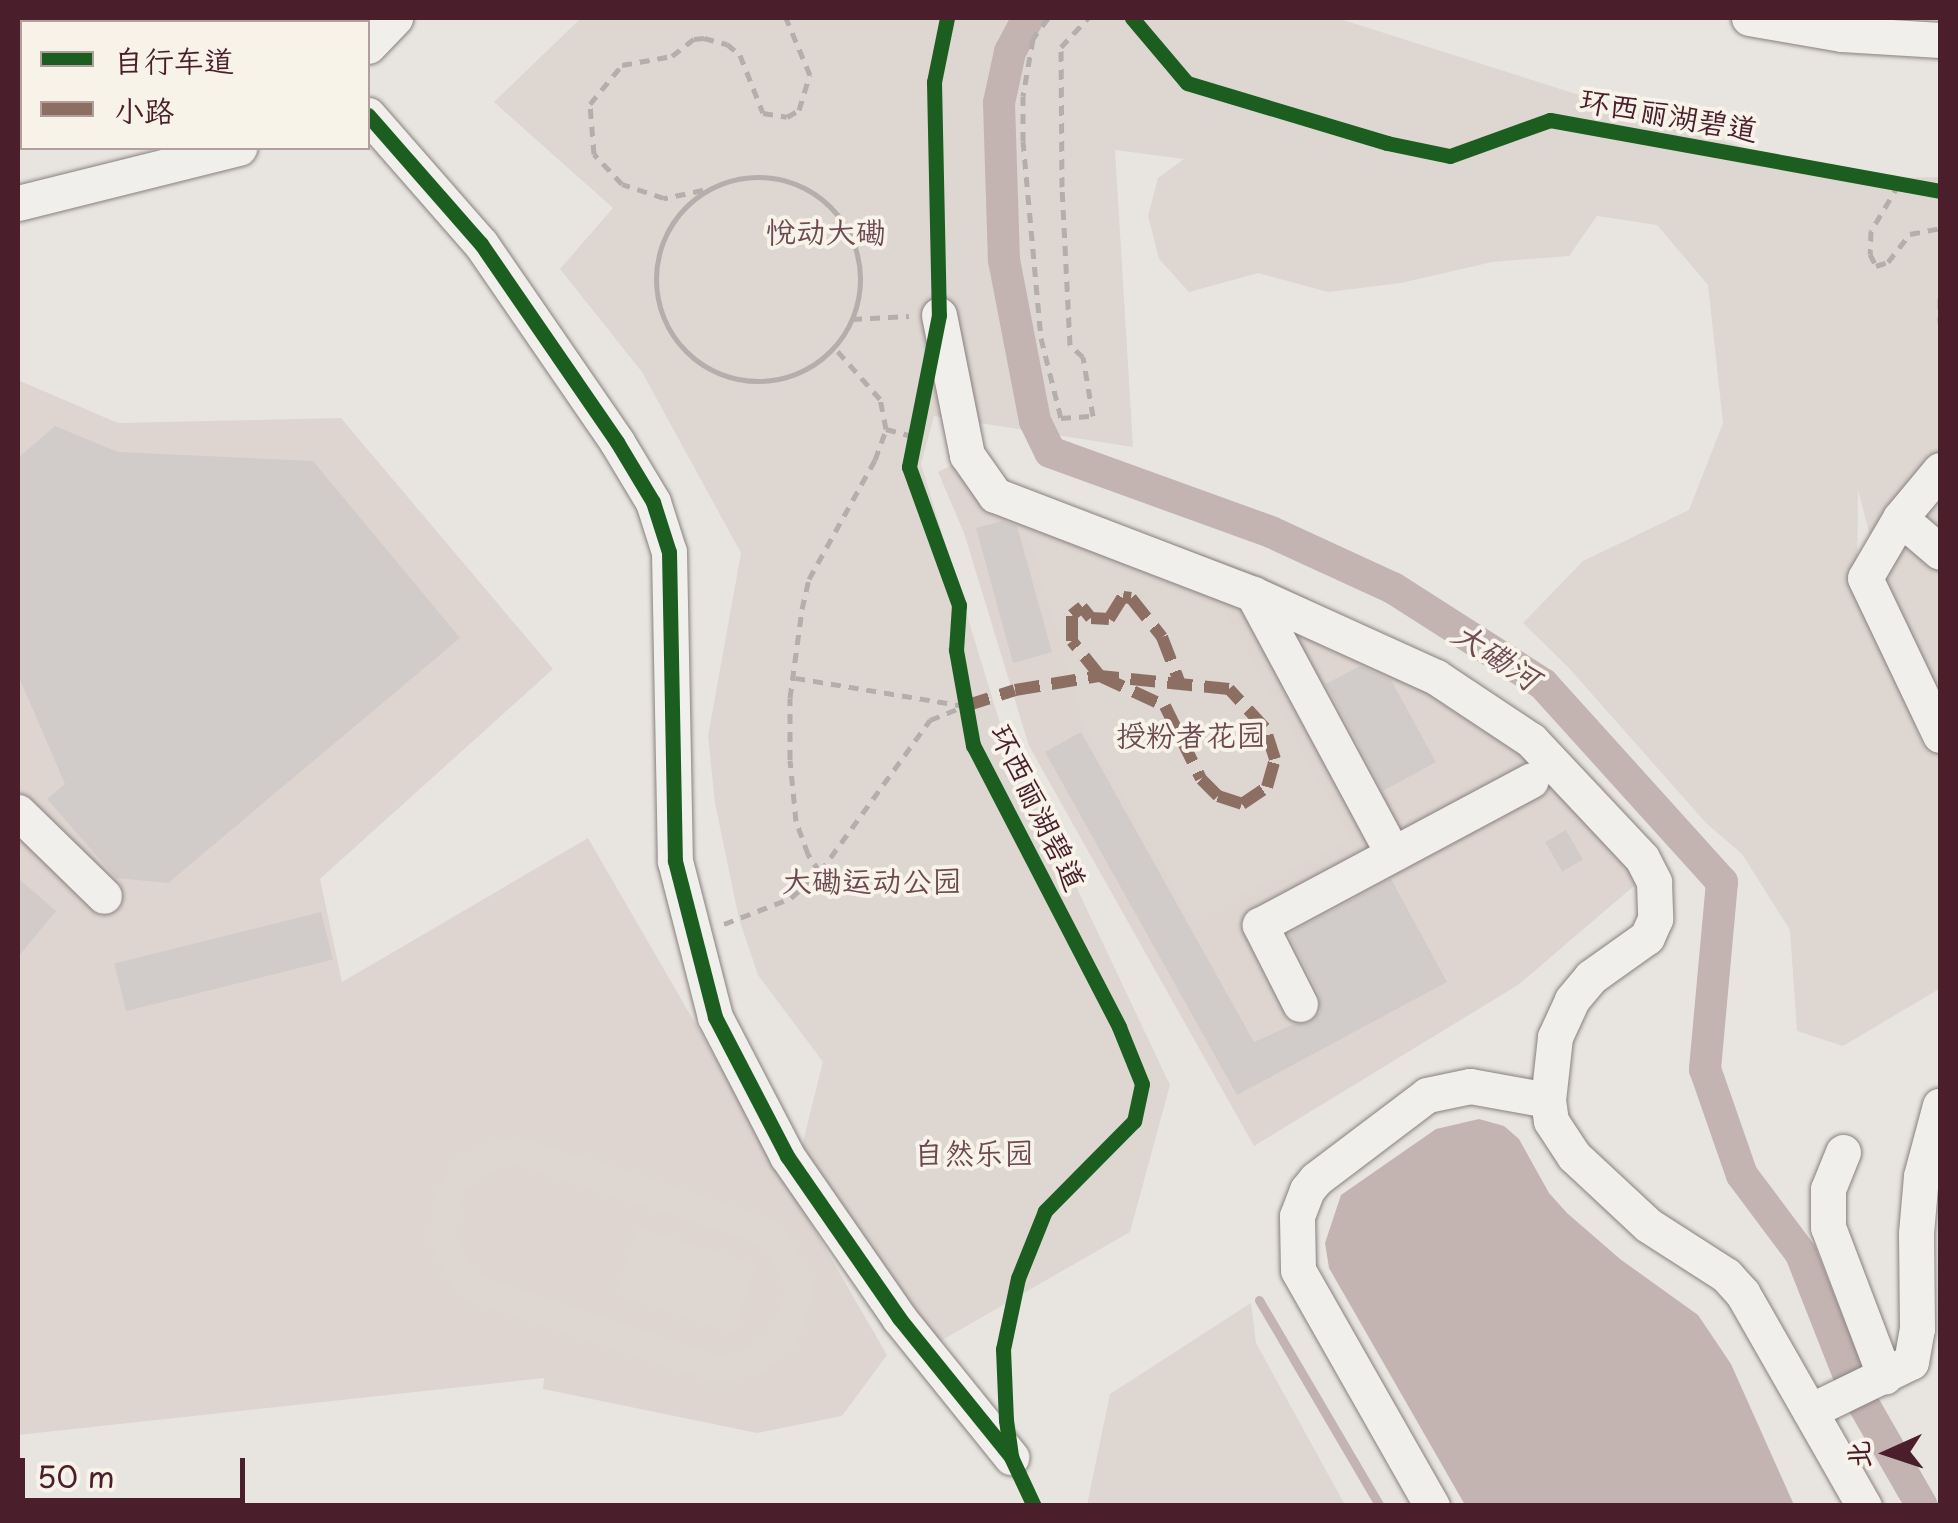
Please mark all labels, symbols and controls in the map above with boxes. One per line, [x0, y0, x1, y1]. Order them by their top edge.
legend [20, 20, 370, 150]
text: 自行车道 [114, 37, 234, 82]
street label: 环西丽湖碧道 [1577, 81, 1761, 147]
text: 小路 [114, 87, 174, 132]
park label: 悦动大磡 [766, 213, 886, 249]
water label: 大磡河 [1446, 613, 1548, 697]
park label: 授粉者花园 [1116, 716, 1266, 752]
street label: 环西丽湖碧道 [983, 718, 1095, 896]
park label: 大磡运动公园 [782, 862, 962, 898]
park label: 自然乐园 [914, 1134, 1034, 1170]
north arrow [1838, 1403, 1938, 1503]
scale bar [25, 1438, 250, 1500]
text: 北 [1835, 1439, 1880, 1470]
text: 50 m [37, 1453, 115, 1498]

